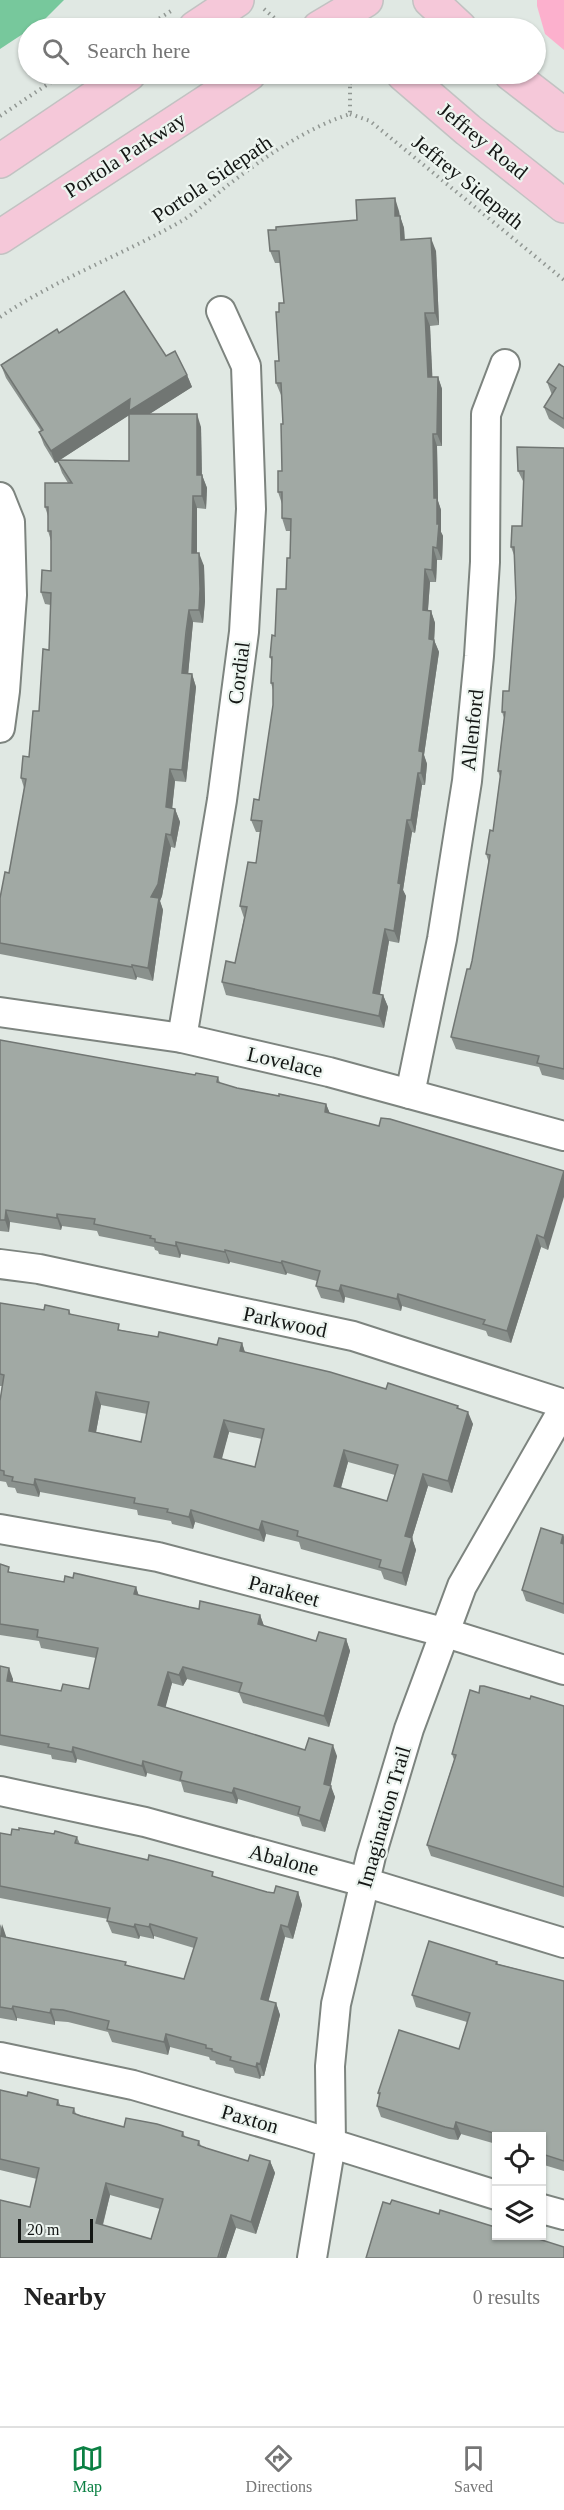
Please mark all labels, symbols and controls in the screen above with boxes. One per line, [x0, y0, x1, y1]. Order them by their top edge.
search box [18, 18, 546, 84]
icon: search [39, 35, 72, 68]
text: Search here [87, 38, 190, 63]
street label: Jeffrey Road [434, 98, 533, 184]
street label: Portola Parkway [60, 107, 190, 203]
street label: Portola Sidepath [148, 130, 277, 228]
street label: Jeffrey Sidepath [407, 130, 529, 235]
street label: Cordial [223, 640, 255, 706]
street label: Allenford [456, 688, 488, 772]
street label: Lovelace [245, 1042, 325, 1082]
street label: Parkwood [241, 1301, 330, 1343]
street label: Parakeet [246, 1570, 322, 1612]
street label: Imagination Trail [352, 1743, 416, 1891]
street label: Abalone [247, 1839, 321, 1881]
street label: Paxton [219, 2099, 282, 2139]
map controls [492, 2132, 546, 2240]
button: locate [492, 2132, 546, 2186]
button: layers [492, 2186, 546, 2240]
scale bar [18, 2216, 93, 2244]
text: 20 m [27, 2221, 59, 2238]
text: Nearby [24, 2282, 106, 2311]
text: 0 results [473, 2286, 540, 2308]
tab: Map [71, 2442, 104, 2496]
tab: Directions [246, 2442, 312, 2496]
tab: Saved [454, 2442, 493, 2496]

